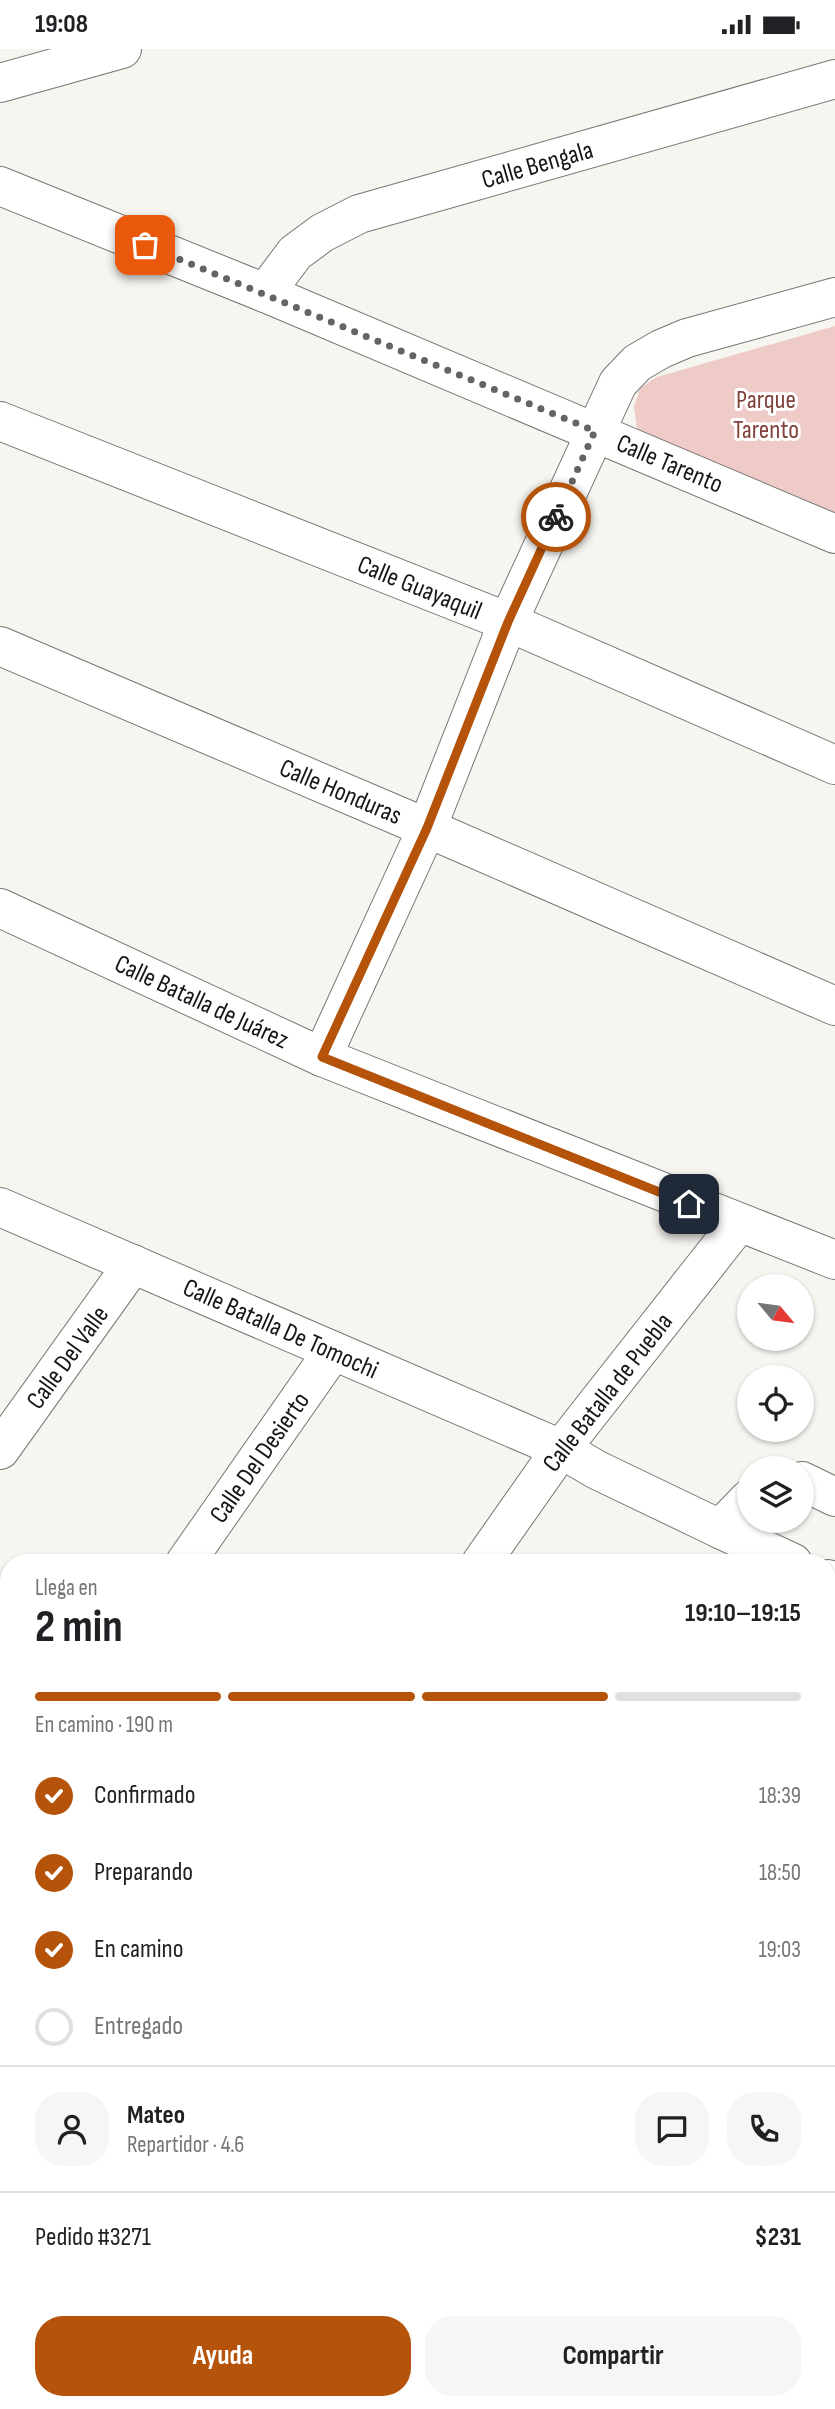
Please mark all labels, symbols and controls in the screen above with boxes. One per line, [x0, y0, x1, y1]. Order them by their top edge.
text: 19:08 [35, 9, 88, 40]
street label: Calle Bengala [478, 135, 597, 196]
pin [115, 215, 175, 275]
icon: bag [126, 226, 164, 264]
park label: Parque Tarento [733, 385, 799, 446]
street label: Calle Tarento [612, 428, 727, 501]
courier [521, 482, 591, 552]
icon: bike [537, 498, 575, 536]
street label: Calle Guayaquil [353, 549, 486, 627]
street label: Calle Honduras [275, 753, 406, 832]
street label: Calle Batalla de Juárez [110, 949, 293, 1056]
pin [659, 1174, 719, 1234]
icon: home [670, 1185, 708, 1223]
street label: Calle Batalla De Tomochi [178, 1272, 383, 1386]
north arrow [737, 1274, 814, 1351]
map controls [737, 1274, 814, 1533]
street label: Calle Del Valle [20, 1300, 116, 1415]
street label: Calle Batalla de Puebla [537, 1307, 680, 1479]
button: locate [737, 1365, 814, 1442]
street label: Calle Del Desierto [204, 1386, 317, 1529]
button: layers [737, 1456, 814, 1533]
text: Llega en [35, 1574, 98, 1602]
text: 19:10–19:15 [685, 1598, 801, 1629]
text: 2 min [35, 1600, 123, 1655]
text: En camino · 190 m [35, 1711, 173, 1739]
icon: check [35, 1777, 73, 1815]
text: Confirmado [94, 1780, 195, 1811]
text: 18:39 [759, 1782, 801, 1810]
icon: check [35, 1854, 73, 1892]
text: Preparando [94, 1857, 193, 1888]
text: 18:50 [759, 1859, 801, 1887]
icon: check [35, 1931, 73, 1969]
text: En camino [94, 1934, 184, 1965]
text: 19:03 [759, 1936, 801, 1964]
text: Entregado [94, 2011, 183, 2042]
button: person [35, 2092, 109, 2166]
button: chat [635, 2092, 709, 2166]
button: phone [727, 2092, 801, 2166]
text: Mateo [127, 2100, 185, 2131]
text: Repartidor · 4.6 [127, 2131, 244, 2159]
text: Pedido #3271 [35, 2222, 151, 2253]
text: $231 [754, 2222, 801, 2253]
button: Ayuda [35, 2316, 411, 2396]
button: Compartir [425, 2316, 801, 2396]

